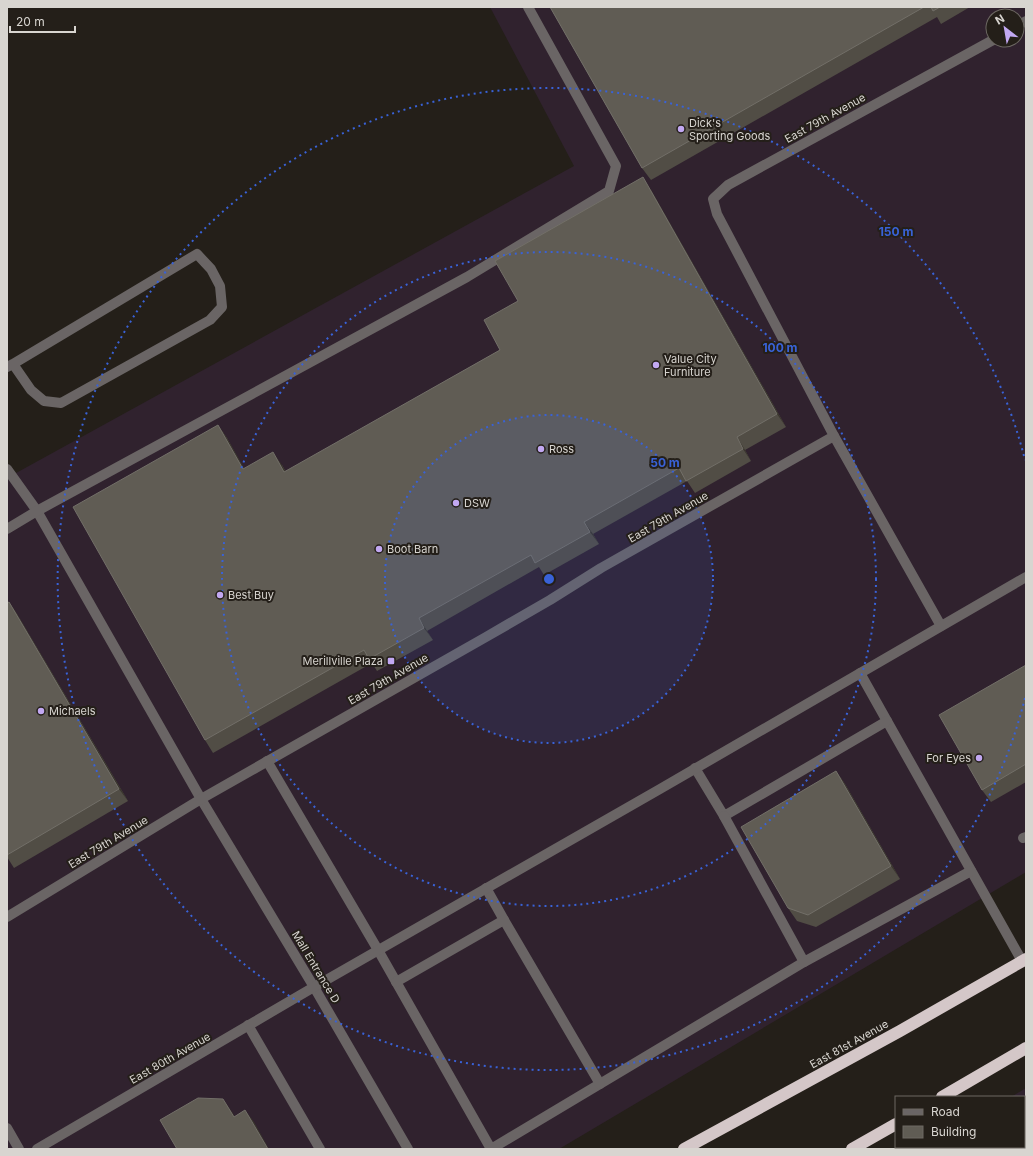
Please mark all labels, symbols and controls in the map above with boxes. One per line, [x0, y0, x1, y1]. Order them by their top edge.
scale bar [10, 8, 75, 34]
north arrow [985, 8, 1025, 48]
text: N [993, 11, 1007, 28]
text: 20 m [16, 14, 45, 29]
street label: East 79th Avenue [782, 90, 868, 146]
place label: Dick's Sporting Goods [689, 116, 770, 143]
marker: Dick's Sporting Goods [676, 124, 686, 134]
text: 150 m [879, 224, 913, 239]
text: 100 m [762, 340, 798, 355]
place label: Value City Furniture [664, 352, 717, 379]
marker: Value City Furniture [651, 360, 661, 370]
place label: Ross [549, 442, 574, 456]
marker: Ross [536, 444, 546, 454]
text: 50 m [650, 455, 680, 470]
street label: East 79th Avenue [625, 488, 711, 546]
place label: DSW [464, 496, 490, 510]
marker: DSW [451, 498, 461, 508]
place label: Boot Barn [387, 542, 438, 556]
marker: Boot Barn [374, 544, 384, 554]
centre of rings [542, 572, 556, 586]
place label: Best Buy [228, 588, 274, 602]
marker: Best Buy [215, 590, 225, 600]
street label: East 79th Avenue [345, 650, 431, 708]
place label: Merillville Plaza [302, 654, 383, 668]
marker: Merillville Plaza [386, 656, 396, 666]
place label: Michaels [49, 704, 96, 718]
marker: Michaels [36, 706, 46, 716]
place label: For Eyes [926, 751, 971, 765]
marker: For Eyes [974, 753, 984, 763]
street label: East 79th Avenue [66, 813, 150, 871]
street label: Mall Entrance D [289, 928, 343, 1006]
street label: East 81st Avenue [807, 1017, 891, 1071]
street label: East 80th Avenue [127, 1029, 213, 1087]
legend [895, 1096, 1025, 1148]
text: Road [931, 1104, 960, 1119]
text: Building [931, 1124, 976, 1139]

